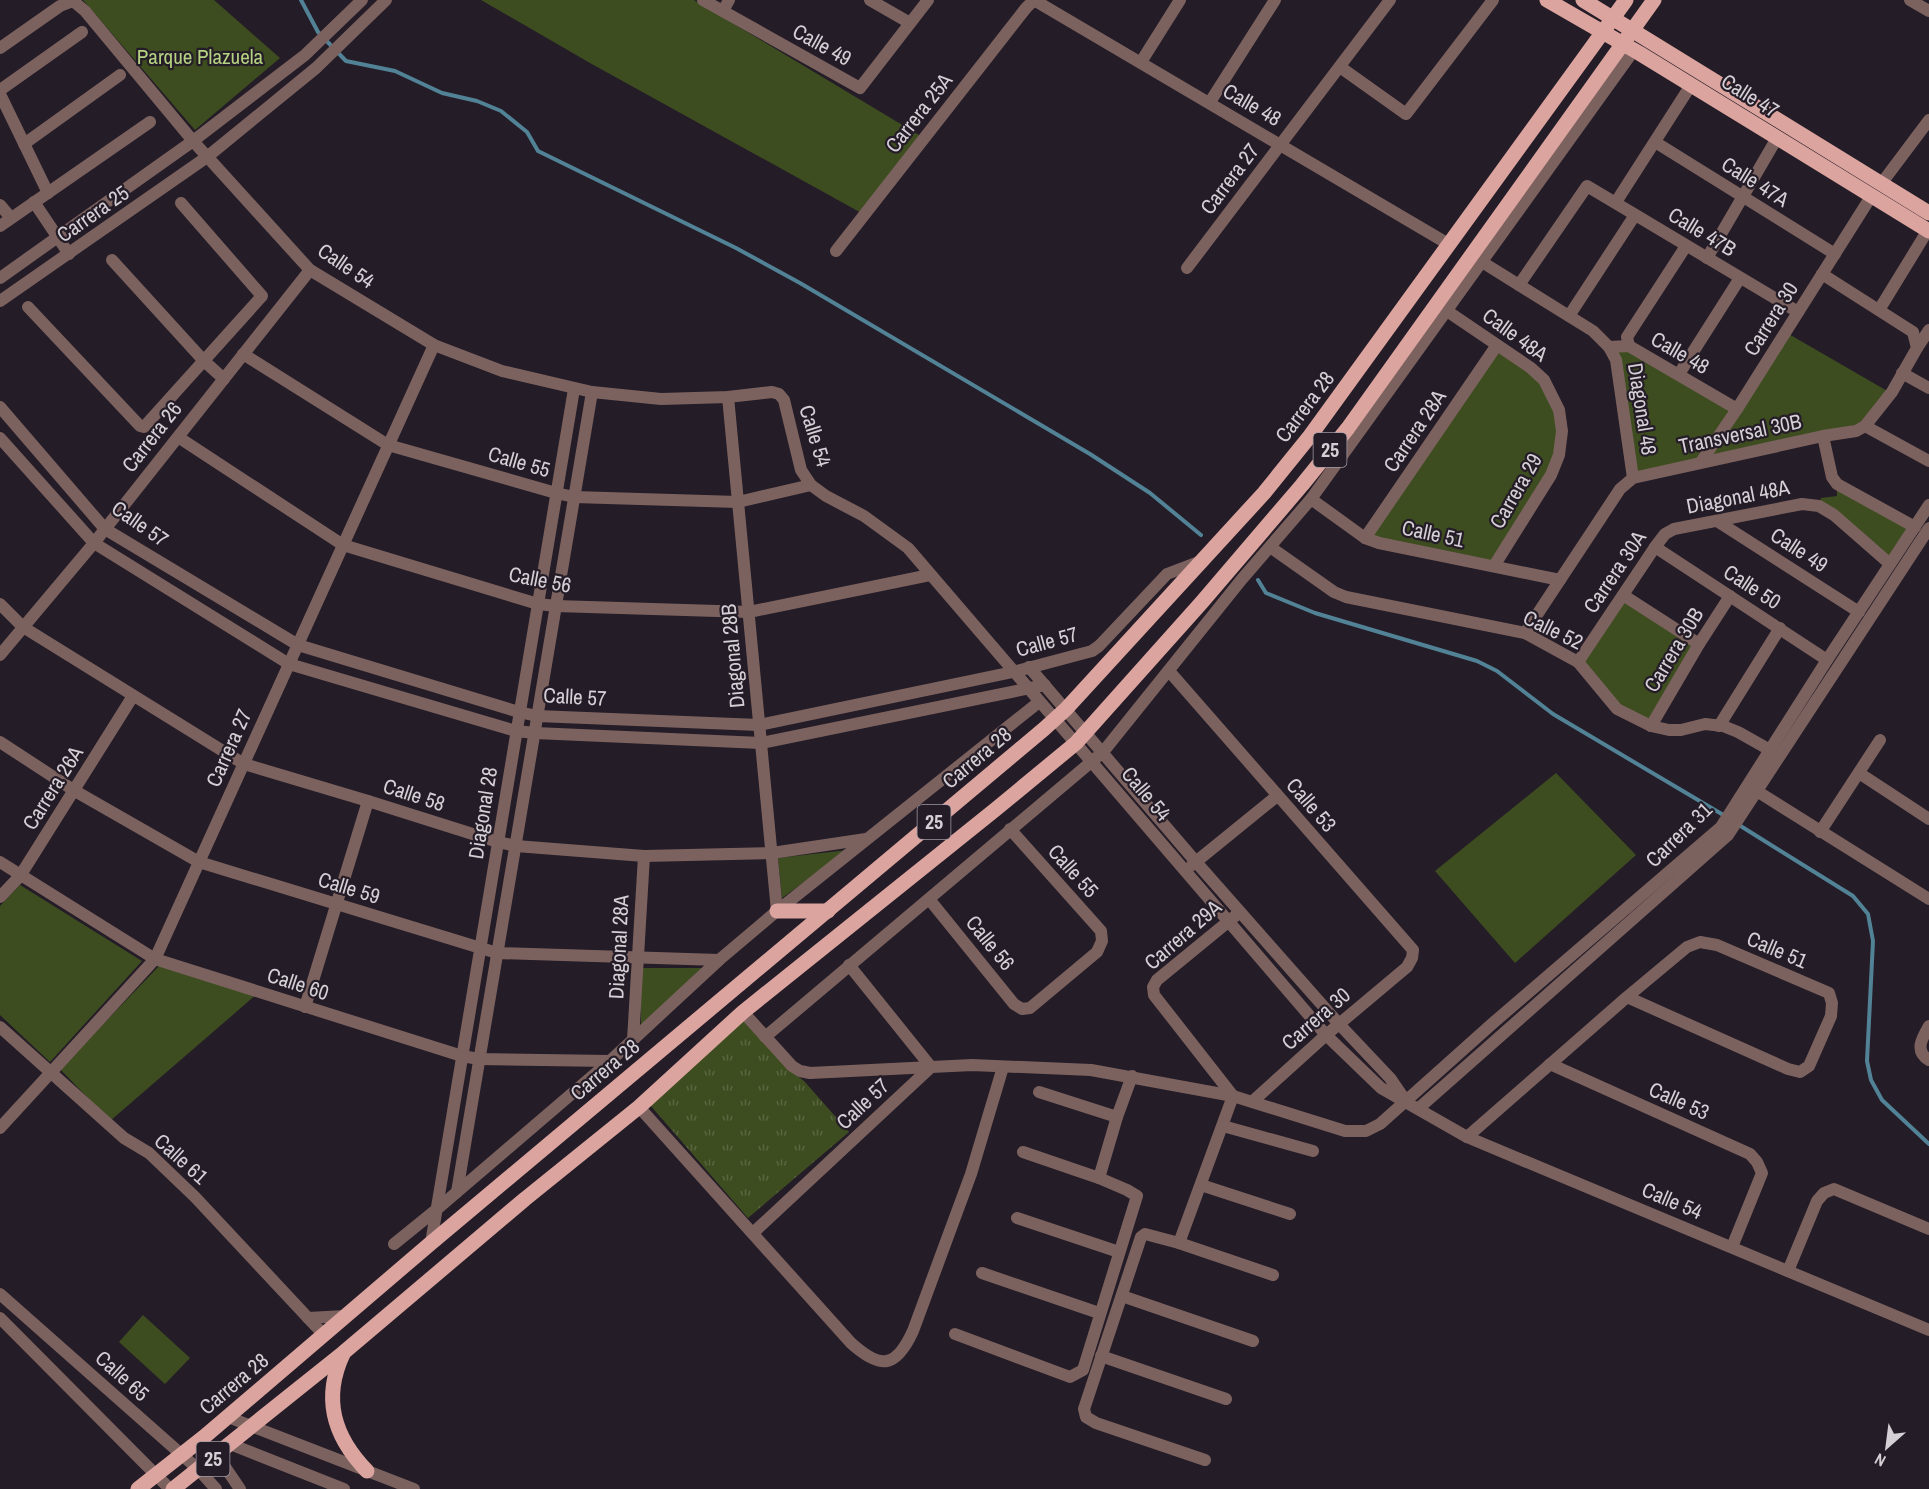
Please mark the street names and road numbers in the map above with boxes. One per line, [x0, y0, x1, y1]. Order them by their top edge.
street label: Calle 49 [788, 17, 857, 73]
street label: Carrera 25A [878, 66, 959, 159]
street label: Calle 47 [1716, 67, 1785, 125]
street label: Calle 48 [1218, 76, 1287, 133]
street label: Carrera 27 [1193, 137, 1266, 220]
street label: Calle 47A [1716, 149, 1795, 214]
street label: Carrera 25 [51, 178, 135, 249]
street label: Calle 47B [1663, 200, 1742, 263]
street label: Calle 54 [312, 236, 381, 296]
street label: Carrera 30 [1736, 276, 1805, 361]
street label: Calle 48A [1477, 301, 1554, 369]
street label: Calle 48 [1646, 324, 1715, 381]
street label: Diagonal 48 [1621, 361, 1664, 457]
street label: Carrera 28 [1268, 365, 1341, 448]
street label: Carrera 28A [1376, 383, 1453, 478]
street label: Carrera 26 [115, 395, 188, 478]
street label: Calle 54 [792, 401, 839, 471]
street label: Transversal 30B [1676, 406, 1804, 461]
road number: 25 [1314, 433, 1346, 467]
street label: Calle 55 [485, 439, 553, 484]
street label: Carrera 29 [1482, 448, 1549, 534]
street label: Diagonal 48A [1684, 472, 1792, 521]
street label: Calle 57 [106, 494, 174, 554]
street label: Calle 51 [1399, 513, 1467, 554]
street label: Calle 49 [1765, 520, 1834, 579]
street label: Carrera 30A [1576, 524, 1653, 619]
street label: Calle 50 [1718, 557, 1787, 616]
street label: Calle 56 [506, 559, 574, 600]
street label: Carrera 30B [1637, 602, 1710, 697]
street label: Diagonal 28B [714, 603, 751, 709]
street label: Calle 52 [1518, 603, 1588, 656]
street label: Calle 57 [1013, 619, 1081, 664]
street label: Calle 57 [543, 680, 607, 713]
street label: Carrera 27 [199, 704, 259, 791]
street label: Carrera 28 [936, 720, 1018, 795]
street label: Carrera 26A [15, 740, 90, 835]
street label: Calle 54 [1115, 760, 1178, 828]
street label: Diagonal 28 [461, 765, 504, 861]
street label: Calle 58 [380, 771, 449, 818]
street label: Calle 53 [1280, 771, 1343, 838]
street label: Carrera 31 [1639, 795, 1719, 874]
road number: 25 [918, 805, 950, 839]
street label: Calle 55 [1041, 837, 1105, 904]
street label: Calle 59 [315, 864, 384, 911]
street label: Carrera 29A [1138, 893, 1228, 976]
street label: Diagonal 28A [601, 894, 636, 1000]
street label: Calle 56 [959, 909, 1022, 976]
street label: Calle 51 [1742, 924, 1812, 975]
street label: Calle 60 [264, 960, 333, 1007]
street label: Carrera 30 [1275, 981, 1356, 1057]
street label: Carrera 28 [564, 1032, 646, 1107]
street label: Calle 57 [830, 1071, 896, 1136]
street label: Calle 53 [1644, 1074, 1714, 1127]
street label: Calle 61 [148, 1127, 215, 1191]
street label: Calle 54 [1637, 1175, 1707, 1226]
street label: Calle 65 [89, 1344, 156, 1408]
street label: Carrera 28 [193, 1346, 275, 1421]
road number: 25 [196, 1442, 230, 1476]

